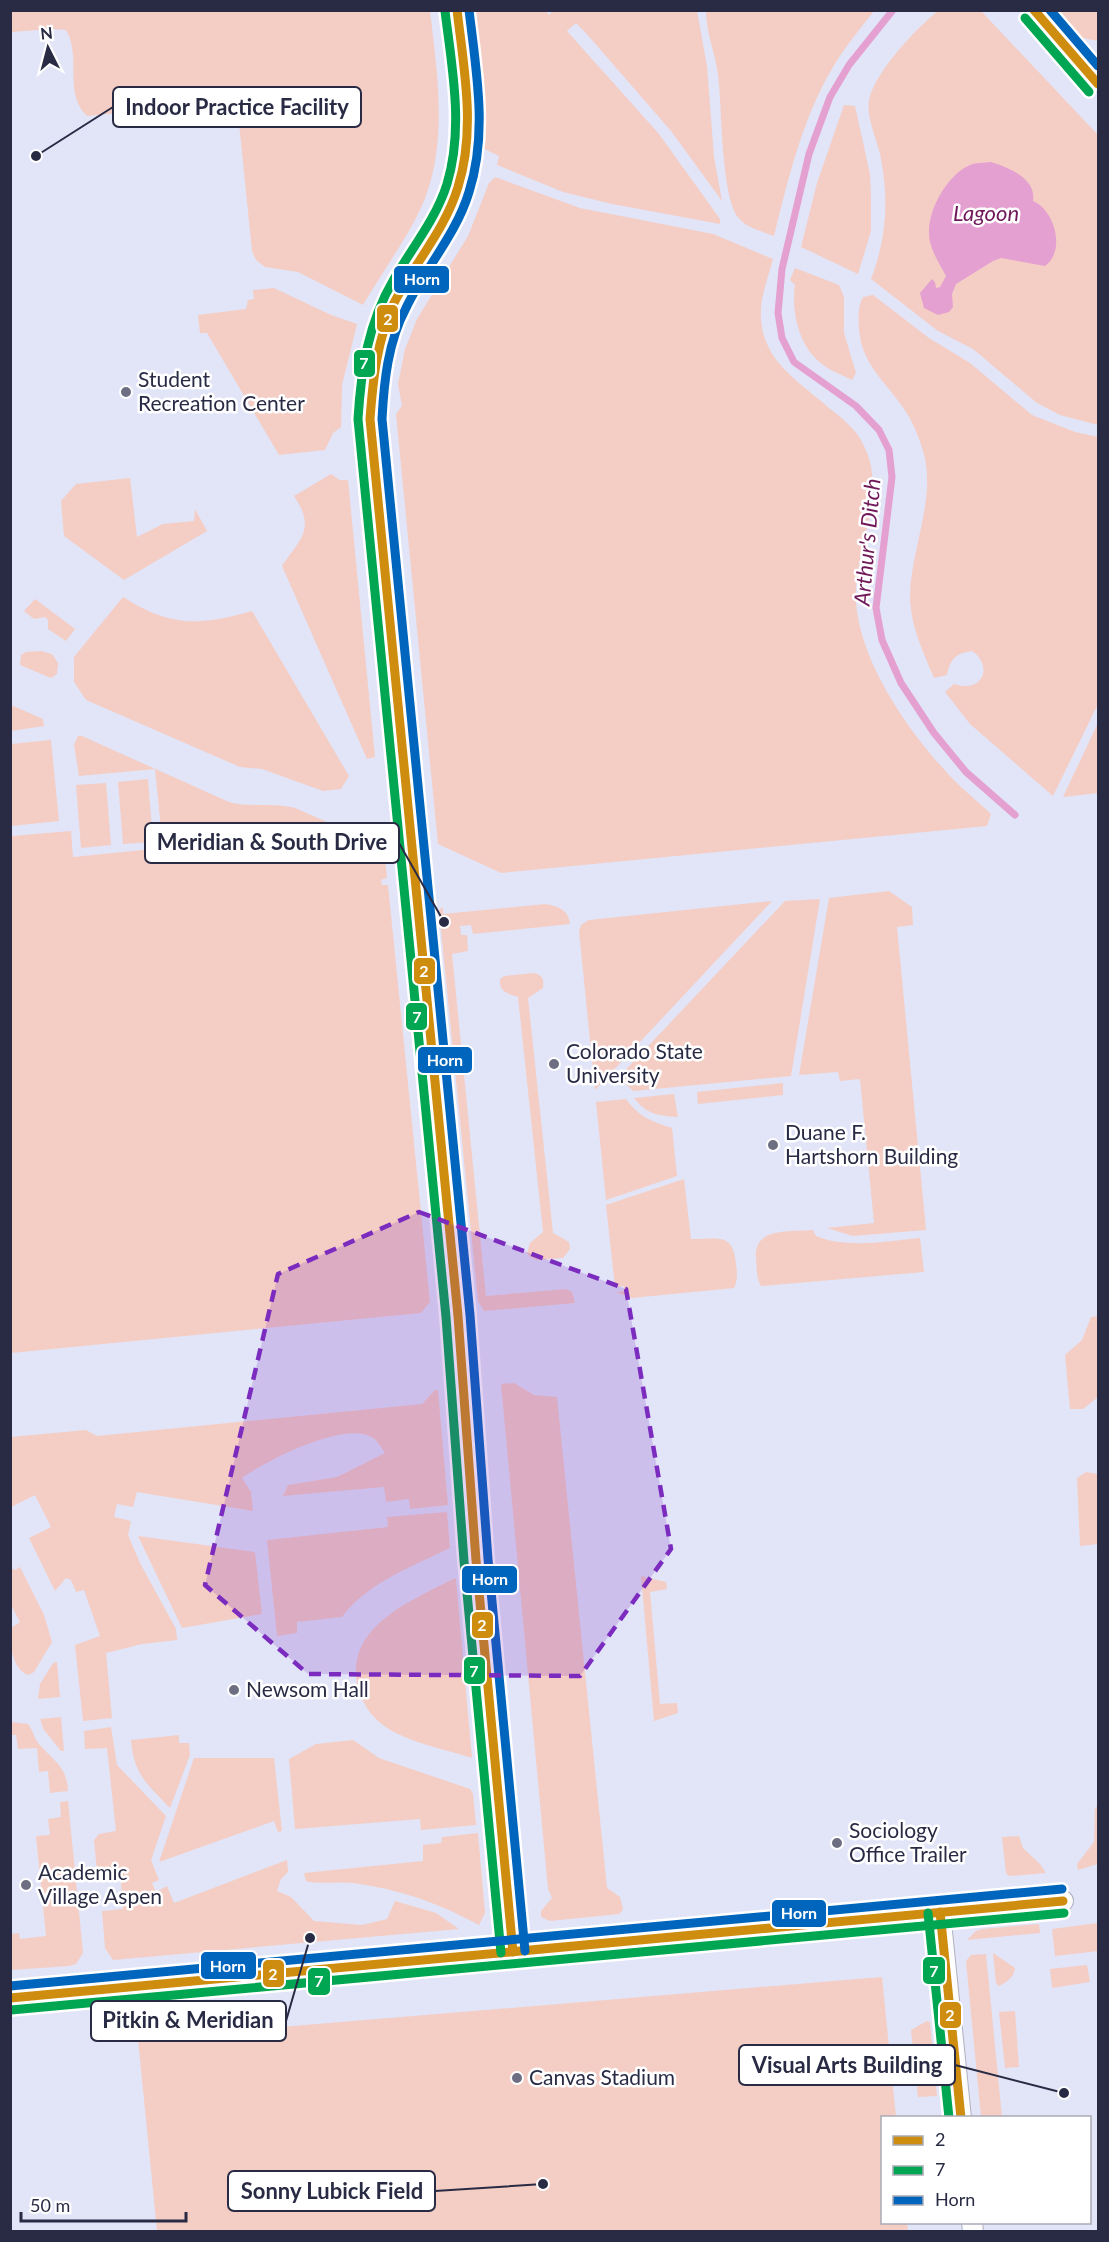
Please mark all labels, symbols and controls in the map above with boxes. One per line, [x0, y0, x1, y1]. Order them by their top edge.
north arrow [18, 18, 78, 78]
text: N [39, 22, 54, 43]
callout: Indoor Practice Facility [113, 87, 361, 127]
text: Indoor Practice Facility [125, 93, 349, 120]
water label: Lagoon [953, 199, 1019, 226]
line badge: Horn [393, 265, 450, 294]
text: Horn [404, 269, 440, 288]
line badge: 2 [376, 304, 399, 333]
text: 2 [383, 309, 393, 328]
line badge: 7 [353, 349, 376, 378]
text: 7 [359, 353, 369, 372]
place label: Student Recreation Center [138, 366, 305, 415]
marker: Student Recreation Center [119, 385, 133, 399]
water label: Arthur's Ditch [847, 477, 886, 608]
callout: Meridian & South Drive [145, 823, 399, 863]
text: Meridian & South Drive [157, 828, 388, 855]
line badge: 2 [413, 957, 436, 985]
text: 2 [419, 961, 429, 980]
line badge: 7 [405, 1002, 428, 1031]
text: 7 [412, 1007, 422, 1026]
place label: Colorado State University [566, 1038, 703, 1087]
line badge: Horn [417, 1046, 473, 1074]
text: Horn [427, 1050, 463, 1069]
marker: Colorado State University [547, 1057, 561, 1071]
place label: Duane F. Hartshorn Building [785, 1119, 958, 1168]
marker: Duane F. Hartshorn Building [766, 1138, 780, 1152]
line badge: Horn [461, 1565, 518, 1594]
text: Horn [472, 1569, 508, 1588]
line badge: 2 [471, 1611, 494, 1639]
text: 2 [477, 1615, 487, 1634]
line badge: 7 [463, 1656, 486, 1685]
text: 7 [469, 1661, 479, 1680]
place label: Newsom Hall [246, 1676, 369, 1701]
marker: Newsom Hall [227, 1683, 241, 1697]
place label: Sociology Office Trailer [849, 1817, 967, 1866]
marker: Sociology Office Trailer [830, 1836, 844, 1850]
place label: Academic Village Aspen [38, 1859, 162, 1908]
marker: Academic Village Aspen [19, 1878, 33, 1892]
line badge: Horn [771, 1899, 827, 1928]
text: Horn [781, 1903, 817, 1922]
line badge: Horn [200, 1951, 257, 1980]
text: Horn [210, 1956, 246, 1975]
line badge: 7 [922, 1956, 946, 1985]
line badge: 2 [262, 1959, 285, 1988]
text: 7 [929, 1961, 939, 1980]
text: 2 [268, 1964, 278, 1983]
line badge: 7 [307, 1967, 331, 1996]
text: 7 [314, 1971, 324, 1990]
callout: Pitkin & Meridian [91, 2001, 286, 2041]
line badge: 2 [939, 2001, 962, 2029]
text: 2 [945, 2005, 955, 2024]
text: Pitkin & Meridian [102, 2006, 274, 2033]
callout: Visual Arts Building [739, 2045, 955, 2085]
text: Visual Arts Building [751, 2051, 943, 2078]
place label: Canvas Stadium [529, 2064, 675, 2089]
marker: Canvas Stadium [510, 2071, 524, 2085]
legend [881, 2116, 1091, 2224]
text: 2 [935, 2128, 945, 2150]
text: 7 [935, 2158, 945, 2180]
callout: Sonny Lubick Field [228, 2171, 435, 2211]
text: Sonny Lubick Field [241, 2177, 423, 2204]
scale bar [21, 2185, 186, 2223]
text: Horn [935, 2188, 975, 2210]
text: 50 m [30, 2194, 70, 2216]

